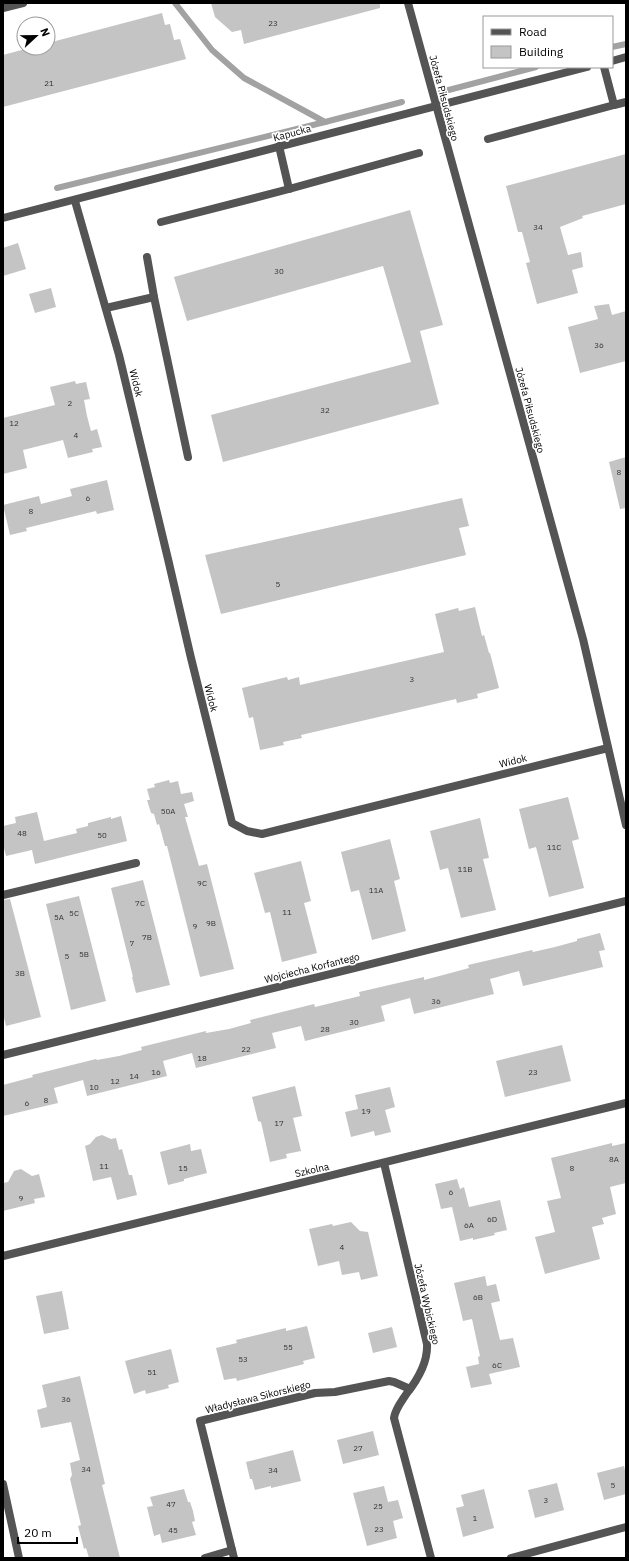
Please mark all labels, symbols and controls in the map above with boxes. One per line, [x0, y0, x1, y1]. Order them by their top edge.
north arrow [16, 16, 56, 56]
legend [483, 16, 613, 68]
house number: 23 [268, 18, 278, 28]
text: Road [519, 24, 547, 39]
text: N [37, 26, 53, 39]
text: Building [519, 44, 564, 59]
street label: Józefa Piłsudskiego [426, 54, 462, 143]
house number: 21 [44, 78, 54, 88]
street label: Kapucka [272, 122, 313, 144]
house number: 34 [533, 222, 543, 232]
house number: 30 [274, 266, 284, 276]
house number: 36 [594, 340, 604, 350]
street label: Józefa Piłsudskiego [512, 366, 548, 455]
street label: Widok [126, 368, 146, 399]
house number: 2 [68, 398, 73, 408]
house number: 32 [320, 405, 330, 415]
house number: 12 [9, 418, 19, 428]
house number: 4 [74, 430, 79, 440]
house number: 8 [617, 467, 622, 477]
house number: 6 [86, 493, 91, 503]
house number: 8 [29, 506, 34, 516]
house number: 5 [276, 579, 281, 589]
house number: 3 [410, 674, 415, 684]
street label: Widok [201, 683, 221, 714]
street label: Widok [498, 751, 529, 771]
house number: 50A [161, 806, 175, 816]
house number: 48 [17, 828, 27, 838]
house number: 50 [97, 830, 107, 840]
house number: 11C [547, 842, 561, 852]
house number: 11B [458, 864, 472, 874]
house number: 9C [197, 878, 207, 888]
house number: 11A [369, 885, 383, 895]
house number: 7C [135, 898, 145, 908]
house number: 11 [282, 907, 292, 917]
house number: 5C [69, 908, 79, 918]
house number: 5A [54, 912, 64, 922]
house number: 9B [206, 918, 216, 928]
house number: 9 [193, 921, 198, 931]
house number: 7B [142, 932, 152, 942]
house number: 7 [130, 938, 135, 948]
house number: 5B [79, 949, 89, 959]
street label: Wojciecha Korfantego [263, 950, 361, 986]
house number: 5 [65, 951, 70, 961]
house number: 3B [15, 968, 25, 978]
house number: 36 [431, 996, 441, 1006]
house number: 30 [349, 1017, 359, 1027]
house number: 28 [320, 1024, 330, 1034]
house number: 22 [241, 1044, 251, 1054]
house number: 18 [197, 1053, 207, 1063]
house number: 16 [151, 1067, 161, 1077]
house number: 23 [528, 1067, 538, 1077]
house number: 14 [129, 1071, 139, 1081]
house number: 12 [110, 1076, 120, 1086]
house number: 10 [89, 1082, 99, 1092]
house number: 8 [44, 1095, 49, 1105]
house number: 6 [25, 1098, 30, 1108]
house number: 19 [361, 1106, 371, 1116]
house number: 17 [274, 1118, 284, 1128]
house number: 8A [609, 1154, 619, 1164]
street label: Szkolna [294, 1160, 331, 1180]
house number: 11 [99, 1161, 109, 1171]
house number: 15 [178, 1163, 188, 1173]
house number: 8 [570, 1163, 575, 1173]
house number: 6 [449, 1187, 454, 1197]
house number: 9 [19, 1193, 24, 1203]
house number: 6D [487, 1214, 497, 1224]
house number: 6A [464, 1220, 474, 1230]
house number: 4 [340, 1242, 345, 1252]
street label: Józefa Wybickiego [411, 1262, 443, 1346]
house number: 6B [473, 1292, 483, 1302]
house number: 55 [283, 1342, 293, 1352]
house number: 53 [238, 1354, 248, 1364]
house number: 6C [492, 1360, 502, 1370]
house number: 51 [147, 1367, 157, 1377]
street label: Władysława Sikorskiego [204, 1378, 312, 1416]
house number: 36 [61, 1394, 71, 1404]
house number: 27 [353, 1443, 363, 1453]
house number: 34 [81, 1464, 91, 1474]
house number: 34 [268, 1465, 278, 1475]
house number: 5 [611, 1480, 616, 1490]
house number: 3 [544, 1495, 549, 1505]
house number: 47 [166, 1499, 176, 1509]
house number: 25 [373, 1501, 383, 1511]
house number: 1 [473, 1513, 478, 1523]
scale bar [18, 1519, 77, 1545]
house number: 23 [374, 1524, 384, 1534]
text: 20 m [24, 1525, 52, 1540]
house number: 45 [168, 1525, 178, 1535]

